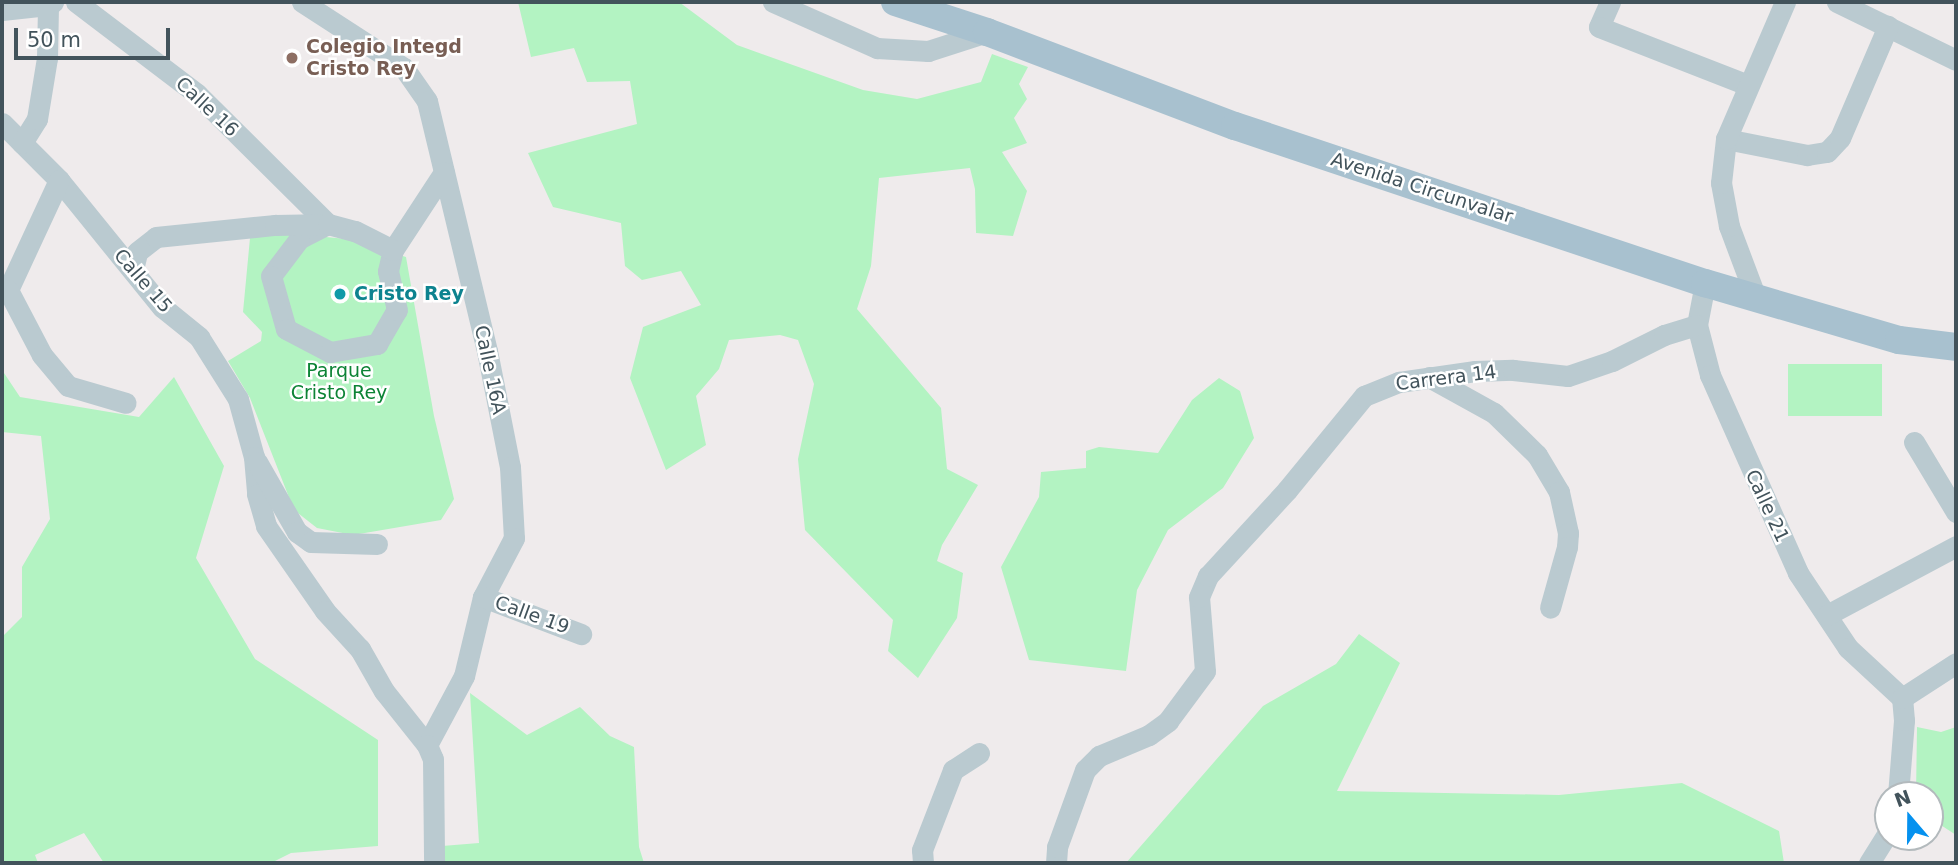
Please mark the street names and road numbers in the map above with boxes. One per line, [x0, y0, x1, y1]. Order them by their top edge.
street label: Calle 16 [171, 72, 243, 142]
street label: Avenida Circunvalar [1328, 148, 1516, 228]
street label: Calle 15 [109, 244, 177, 318]
street label: Calle 16A [469, 323, 511, 417]
street label: Carrera 14 [1394, 361, 1498, 395]
street label: Calle 21 [1740, 466, 1794, 546]
street label: Calle 19 [492, 591, 572, 639]

